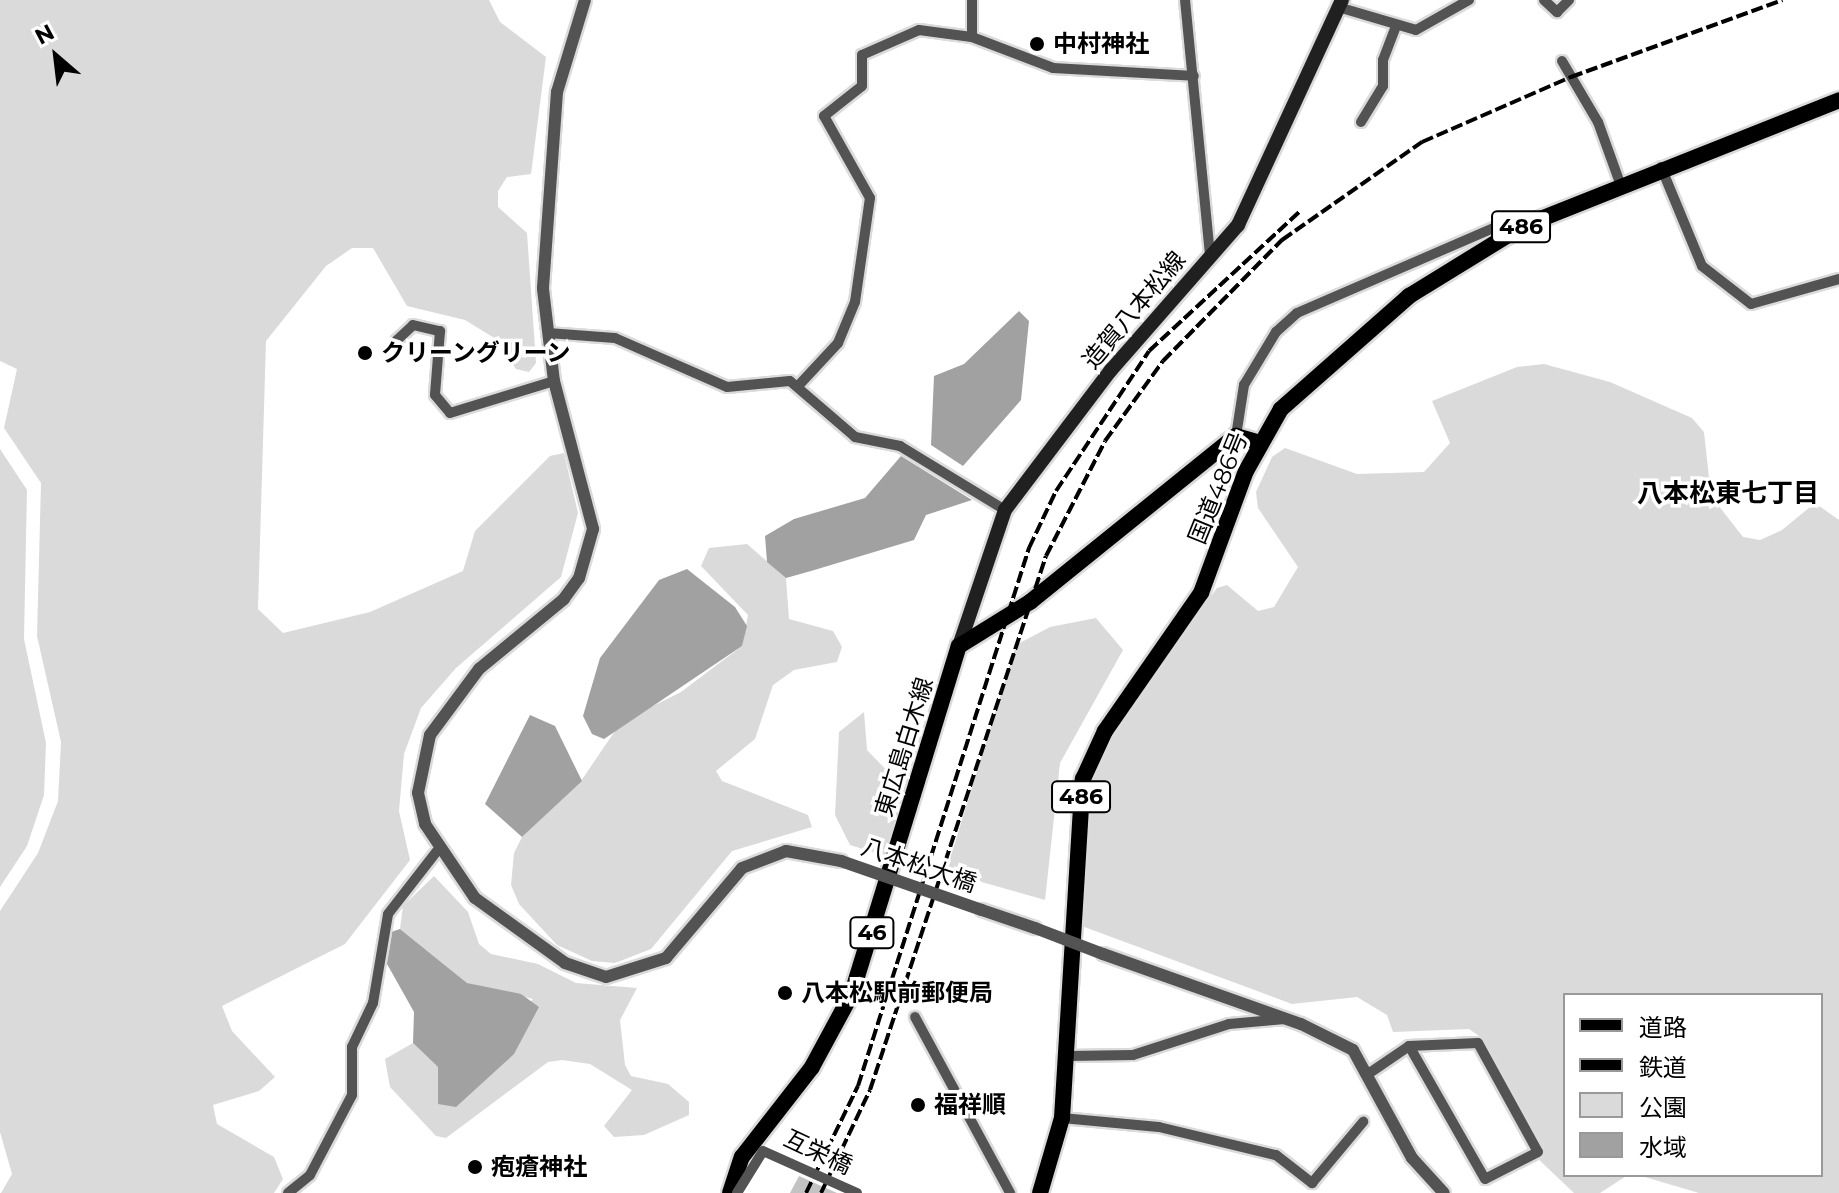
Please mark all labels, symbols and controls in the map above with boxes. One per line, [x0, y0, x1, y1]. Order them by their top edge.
north arrow [16, 16, 96, 96]
text: N [30, 18, 59, 50]
place label: 中村神社 [1053, 30, 1149, 58]
marker: 中村神社 [1028, 35, 1046, 53]
road number: 486 [1491, 209, 1551, 245]
street label: 造賀八本松線 [1077, 246, 1191, 374]
place label: クリーングリーン [381, 339, 573, 367]
marker: クリーングリーン [356, 344, 374, 362]
street label: 国道486号 [1183, 428, 1253, 548]
district label: 八本松東七丁目 [1637, 478, 1819, 510]
street label: 東広島白木線 [869, 674, 939, 820]
road number: 486 [1051, 779, 1111, 815]
street label: 八本松大橋 [858, 832, 980, 898]
road number: 46 [848, 915, 896, 951]
place label: 八本松駅前郵便局 [801, 979, 993, 1007]
marker: 八本松駅前郵便局 [776, 984, 794, 1002]
legend [1563, 993, 1823, 1177]
text: 道路 [1639, 1013, 1687, 1042]
text: 鉄道 [1639, 1053, 1687, 1082]
place label: 福祥順 [934, 1091, 1006, 1119]
text: 公園 [1639, 1093, 1687, 1122]
marker: 福祥順 [909, 1096, 927, 1114]
street label: 互栄橋 [779, 1124, 857, 1180]
text: 水域 [1639, 1133, 1687, 1162]
place label: 疱瘡神社 [491, 1153, 587, 1181]
marker: 疱瘡神社 [466, 1158, 484, 1176]

